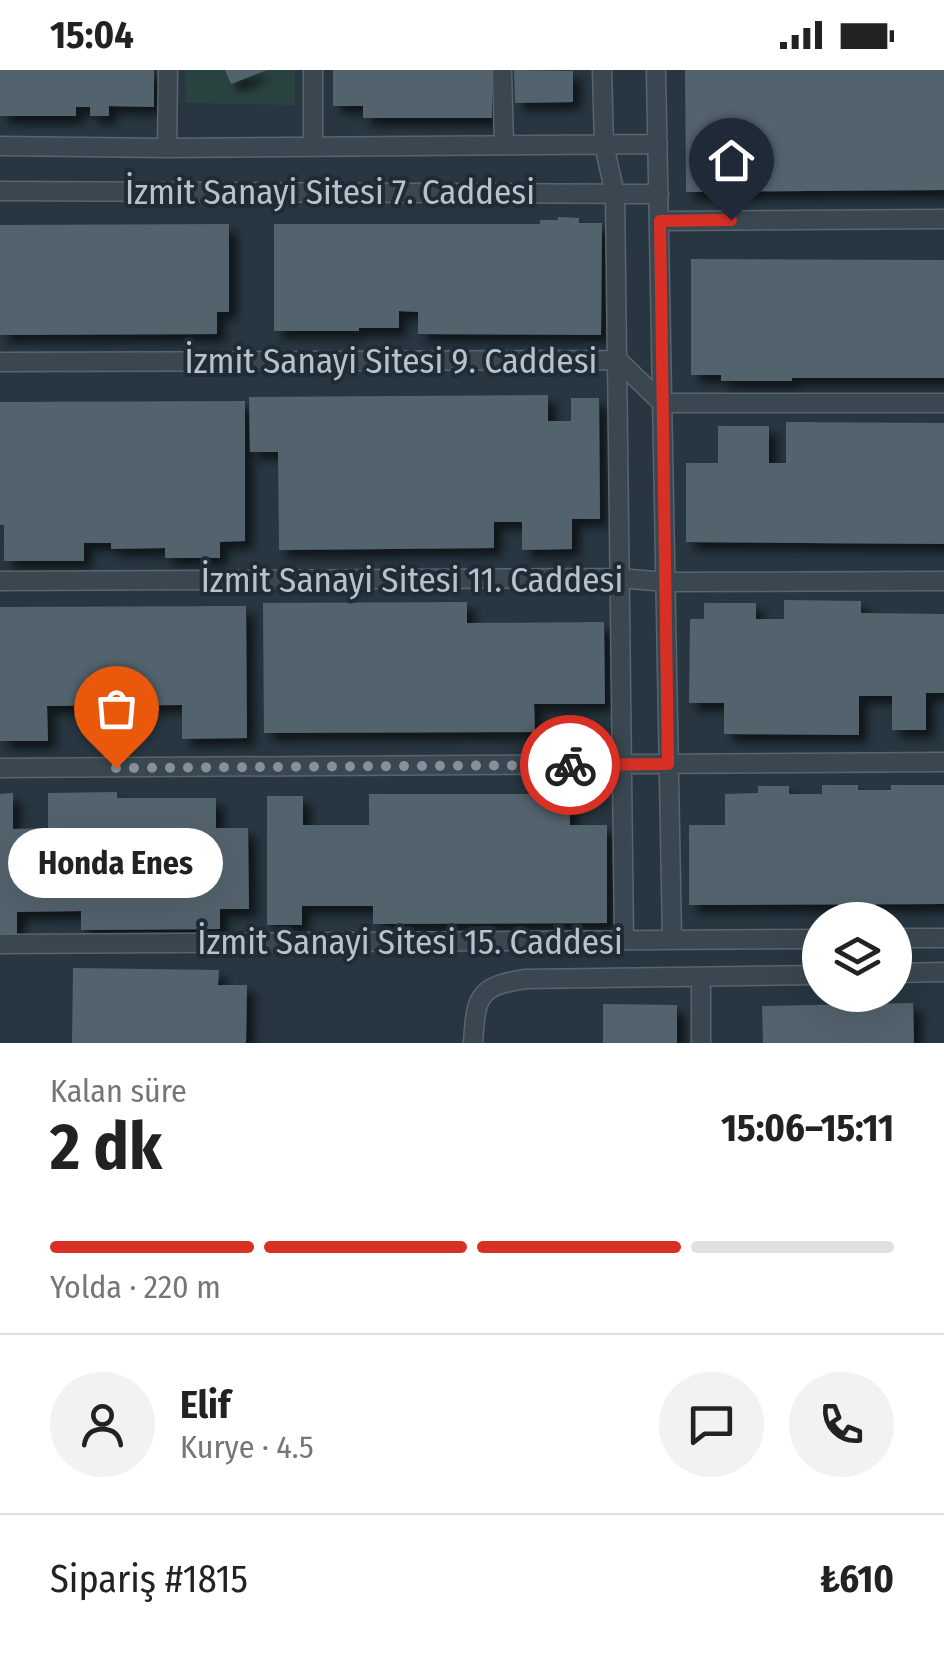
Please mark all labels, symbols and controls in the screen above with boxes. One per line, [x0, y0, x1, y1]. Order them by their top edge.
text: 15:04 [50, 12, 134, 58]
pin [689, 118, 774, 221]
icon: home [704, 133, 759, 188]
street label: İzmit Sanayi Sitesi 7. Caddesi [125, 171, 535, 213]
street label: İzmit Sanayi Sitesi 9. Caddesi [185, 340, 597, 382]
street label: İzmit Sanayi Sitesi 11. Caddesi [201, 559, 623, 601]
pin [74, 666, 159, 769]
icon: bag [89, 681, 144, 736]
courier [520, 715, 620, 815]
icon: bike [543, 738, 598, 793]
callout: Honda Enes [8, 828, 224, 898]
text: Honda Enes [38, 844, 193, 882]
map controls [802, 902, 912, 1012]
button: layers [802, 902, 912, 1012]
street label: İzmit Sanayi Sitesi 15. Caddesi [197, 921, 623, 963]
text: Kalan süre [50, 1072, 187, 1110]
text: 15:06–15:11 [721, 1105, 894, 1151]
text: 2 dk [50, 1108, 162, 1186]
text: Yolda · 220 m [50, 1268, 221, 1306]
button: person [50, 1372, 155, 1477]
button: chat [659, 1372, 764, 1477]
button: phone [789, 1372, 894, 1477]
text: Elif [180, 1382, 230, 1428]
text: Kurye · 4.5 [180, 1428, 314, 1466]
text: Sipariş #1815 [50, 1556, 248, 1602]
text: ₺610 [820, 1556, 894, 1602]

